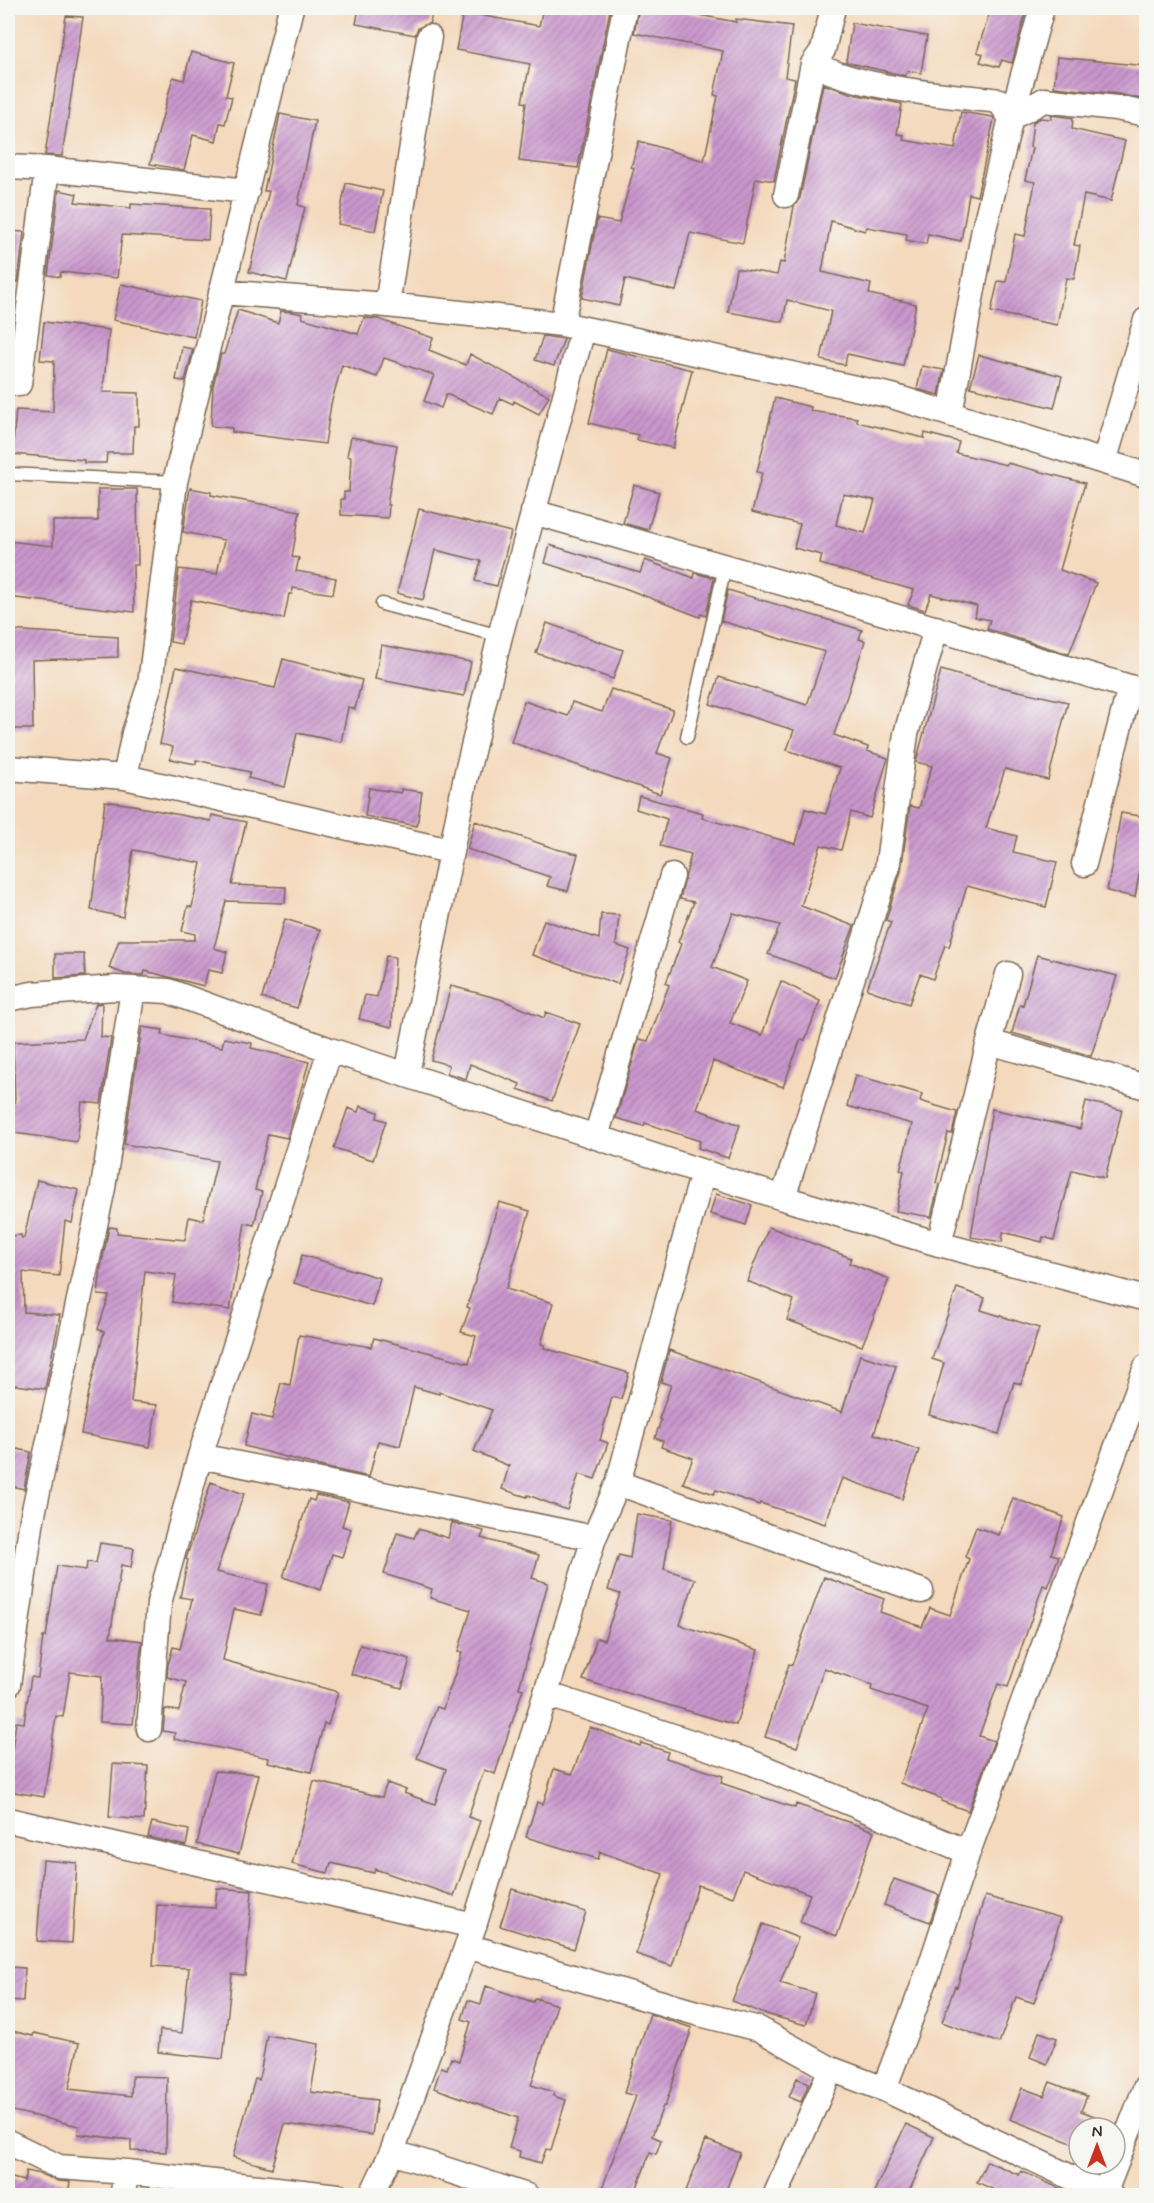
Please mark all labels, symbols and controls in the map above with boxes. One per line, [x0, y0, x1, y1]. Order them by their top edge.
north arrow [1067, 2116, 1127, 2176]
text: N [1092, 2122, 1102, 2143]

